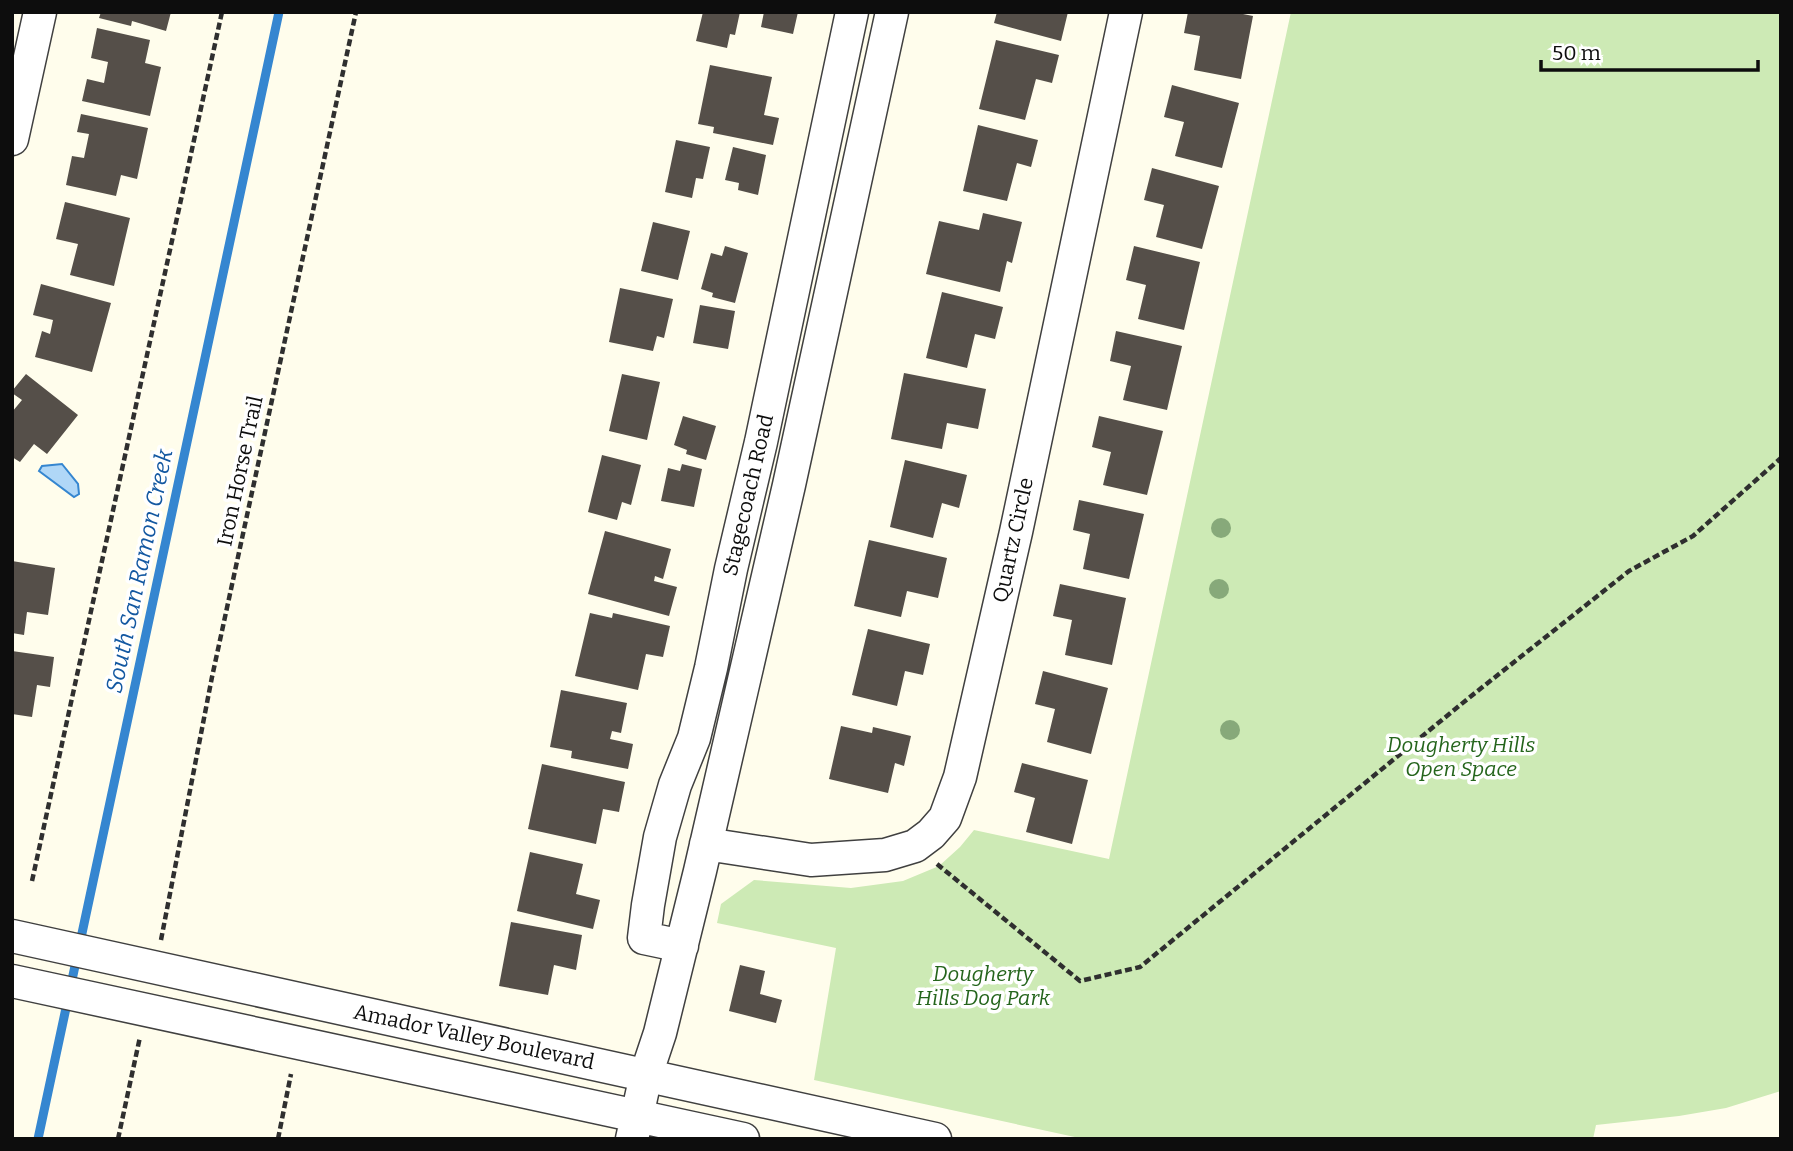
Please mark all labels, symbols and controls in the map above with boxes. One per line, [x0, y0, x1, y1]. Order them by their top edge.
scale bar [1541, 28, 1758, 72]
text: 50 m [1552, 40, 1601, 66]
street label: Iron Horse Trail [211, 393, 269, 549]
street label: Stagecoach Road [717, 412, 779, 578]
water label: South San Ramon Creek [99, 446, 179, 695]
street label: Quartz Circle [987, 475, 1039, 605]
park label: Dougherty Hills Open Space [1387, 732, 1535, 782]
park label: Dougherty Hills Dog Park [916, 961, 1051, 1011]
street label: Amador Valley Boulevard [351, 999, 597, 1075]

